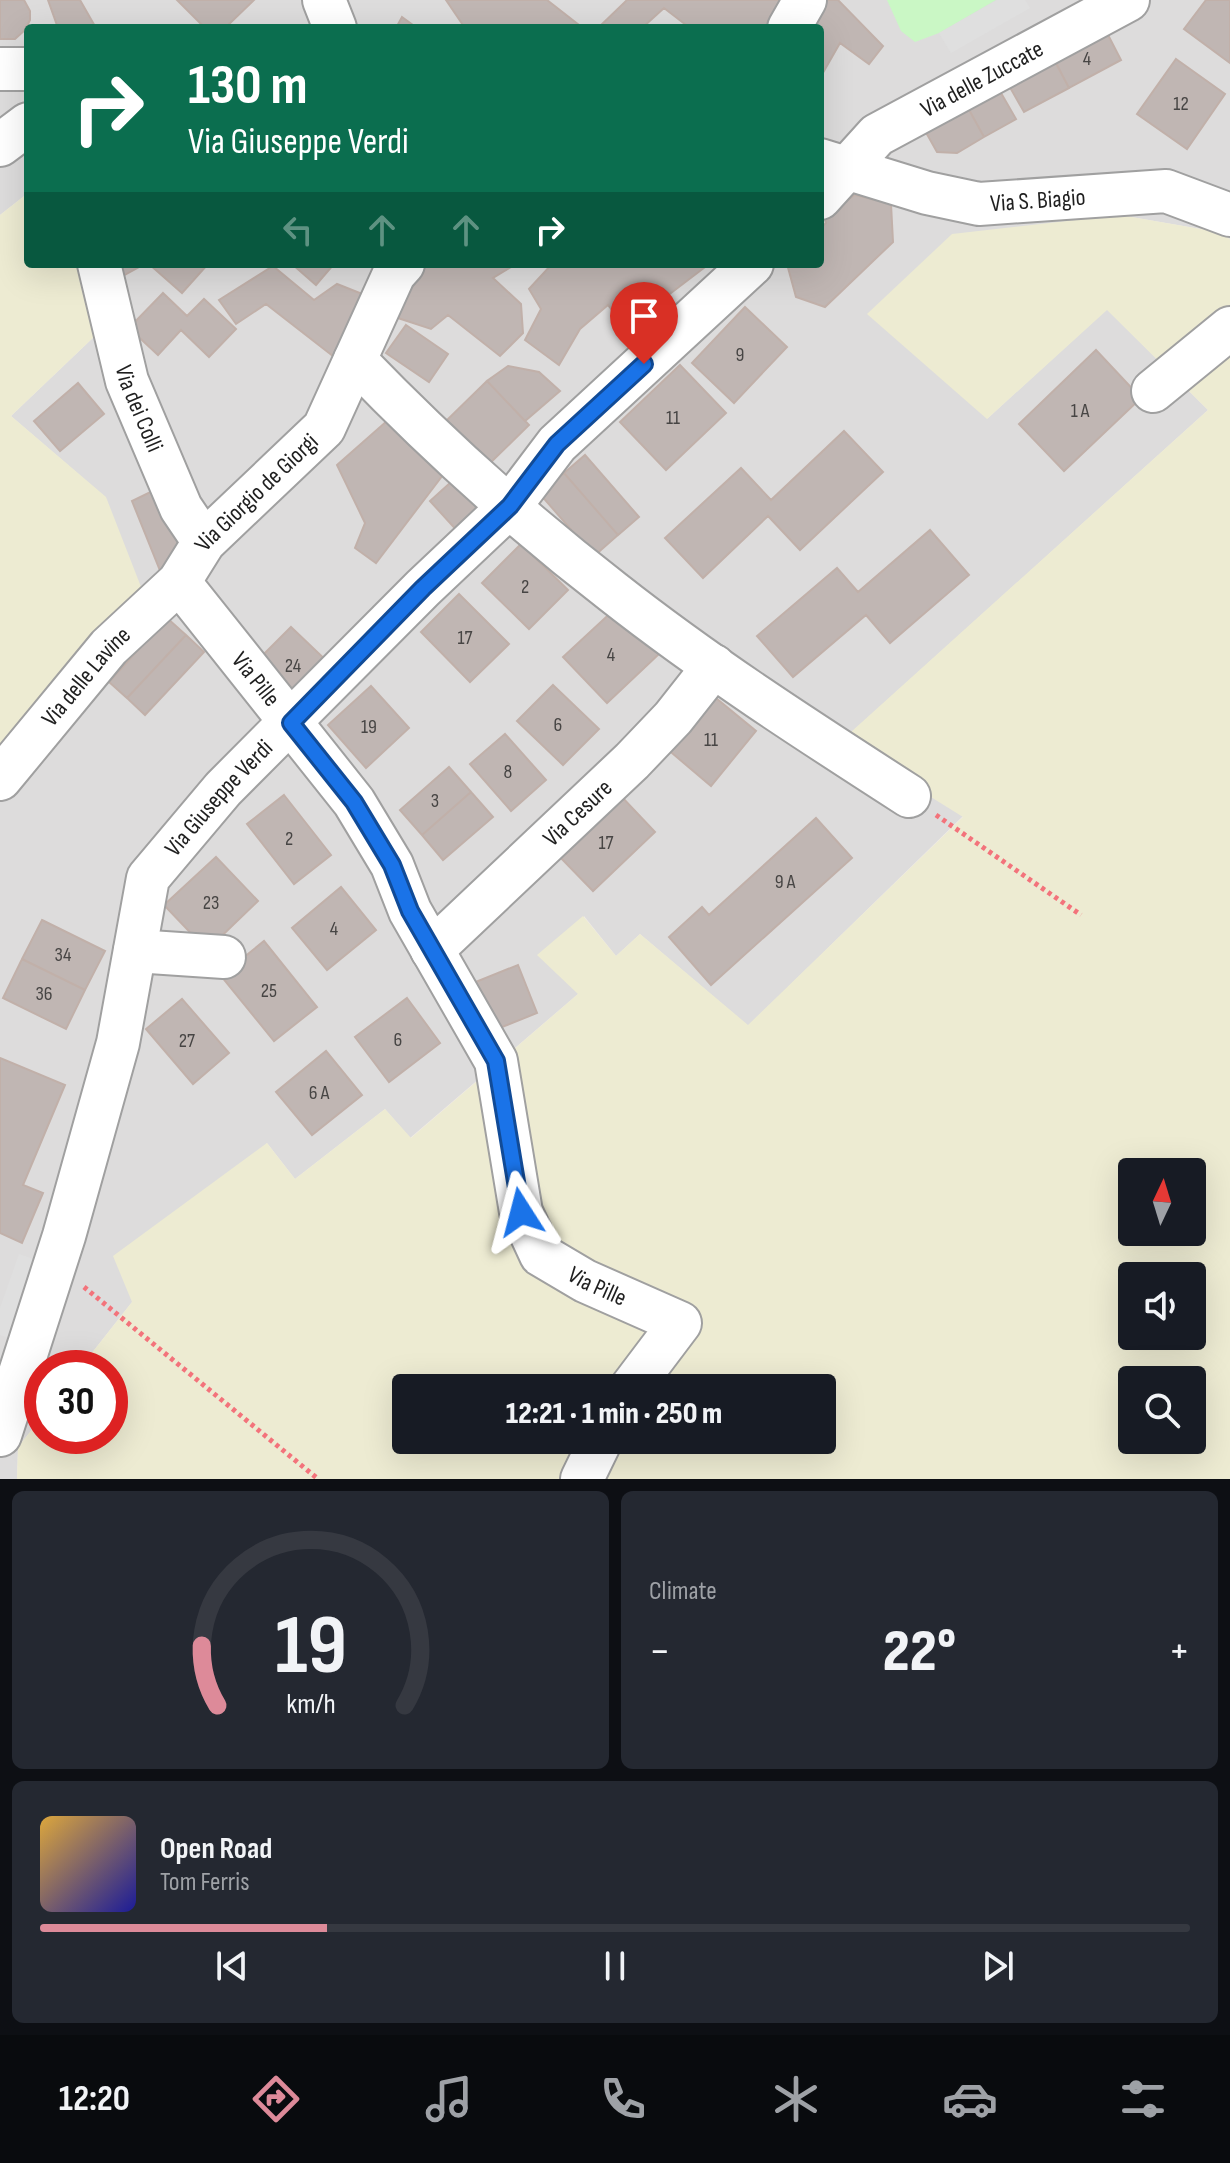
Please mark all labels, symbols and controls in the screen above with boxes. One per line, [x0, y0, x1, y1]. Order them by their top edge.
street label: Via delle Zuccate [916, 34, 1048, 123]
house number: 4 [1083, 47, 1091, 71]
text: 130 m [188, 53, 308, 120]
icon: right [56, 56, 160, 160]
house number: 12 [1173, 92, 1189, 116]
text: Via Giuseppe Verdi [188, 121, 409, 164]
street label: Via S. Biagio [989, 182, 1086, 218]
icon: left [276, 208, 320, 252]
icon: ahead [360, 208, 404, 252]
icon: ahead [444, 208, 488, 252]
icon: right [528, 208, 572, 252]
pin [610, 282, 678, 364]
icon: arrive [622, 294, 666, 338]
house number: 9 [736, 343, 744, 367]
street label: Via dei Colli [109, 362, 170, 456]
house number: 1 A [1071, 399, 1090, 423]
house number: 11 [666, 406, 680, 430]
street label: Via Giorgio de Giorgi [188, 427, 324, 556]
house number: 2 [521, 575, 529, 599]
street label: Via delle Lavine [35, 620, 136, 732]
house number: 17 [458, 626, 472, 650]
house number: 4 [607, 643, 615, 667]
street label: Via Pille [226, 646, 287, 712]
house number: 24 [285, 654, 301, 678]
house number: 6 [554, 713, 562, 737]
house number: 19 [361, 715, 377, 739]
house number: 11 [704, 728, 718, 752]
street label: Via Giuseppe Verdi [158, 733, 278, 862]
house number: 8 [504, 760, 512, 784]
street label: Via Cesure [537, 773, 618, 852]
house number: 3 [431, 789, 439, 813]
house number: 2 [285, 827, 293, 851]
house number: 17 [599, 831, 613, 855]
house number: 9 A [775, 870, 796, 894]
house number: 23 [203, 891, 219, 915]
house number: 4 [330, 917, 338, 941]
house number: 34 [55, 943, 71, 967]
house number: 25 [261, 979, 277, 1003]
house number: 36 [35, 982, 53, 1006]
house number: 6 [394, 1028, 402, 1052]
house number: 27 [179, 1029, 195, 1053]
house number: 6 A [309, 1081, 330, 1105]
north arrow [1118, 1158, 1206, 1246]
map controls [1118, 1158, 1206, 1454]
position arrow [479, 1170, 563, 1254]
street label: Via Pille [563, 1260, 631, 1312]
button: sound [1118, 1262, 1206, 1350]
speed limit sign: 30 [24, 1350, 128, 1454]
button: search [1118, 1366, 1206, 1454]
text: 12:21 · 1 min · 250 m [506, 1396, 722, 1432]
text: Climate [649, 1576, 717, 1607]
text: 19 [274, 1597, 347, 1697]
text: 22° [883, 1616, 956, 1688]
text: − [649, 1625, 671, 1678]
text: + [1168, 1625, 1190, 1678]
text: km/h [286, 1687, 335, 1722]
text: Open Road [160, 1831, 272, 1867]
text: Tom Ferris [160, 1867, 250, 1898]
icon: previous [210, 1944, 254, 1988]
icon: pause [593, 1944, 637, 1988]
icon: next [976, 1944, 1020, 1988]
icon: directions [248, 2071, 304, 2127]
icon: music [421, 2071, 477, 2127]
icon: phone [595, 2071, 651, 2127]
icon: climate [768, 2071, 824, 2127]
icon: car [942, 2071, 998, 2127]
icon: filters [1115, 2071, 1171, 2127]
text: 12:20 [59, 2078, 130, 2121]

